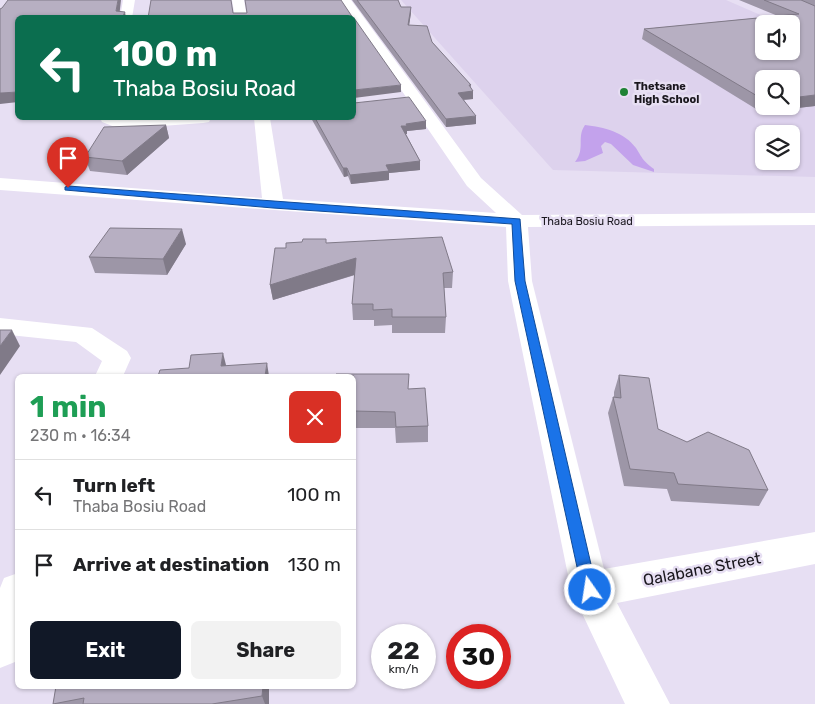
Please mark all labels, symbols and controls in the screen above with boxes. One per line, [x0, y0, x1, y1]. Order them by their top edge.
map controls [755, 15, 800, 170]
button: sound [755, 15, 800, 60]
text: 100 m [113, 33, 218, 75]
icon: left [30, 35, 95, 100]
button: search [755, 70, 800, 115]
text: Thaba Bosiu Road [113, 75, 296, 102]
place label: Thetsane High School [634, 80, 699, 106]
marker: Thetsane High School [618, 86, 630, 98]
button: layers [755, 125, 800, 170]
pin [47, 137, 89, 188]
icon: arrive [54, 144, 82, 172]
street label: Thaba Bosiu Road [541, 215, 633, 228]
text: 1 min [30, 389, 107, 425]
button: close [289, 391, 341, 443]
text: 230 m · 16:34 [30, 426, 131, 445]
text: Turn left [73, 474, 155, 497]
icon: left [30, 481, 58, 509]
text: 100 m [287, 483, 341, 506]
text: Thaba Bosiu Road [73, 497, 206, 516]
street label: Qalabane Street [641, 548, 763, 590]
icon: arrive [30, 551, 58, 579]
text: Arrive at destination [73, 553, 269, 576]
text: 130 m [288, 553, 341, 576]
position arrow [563, 563, 615, 615]
button: Exit [30, 621, 181, 679]
button: Share [191, 621, 341, 679]
speed limit sign: 30 [446, 624, 511, 689]
text: 22 [387, 636, 420, 665]
text: km/h [389, 662, 418, 676]

